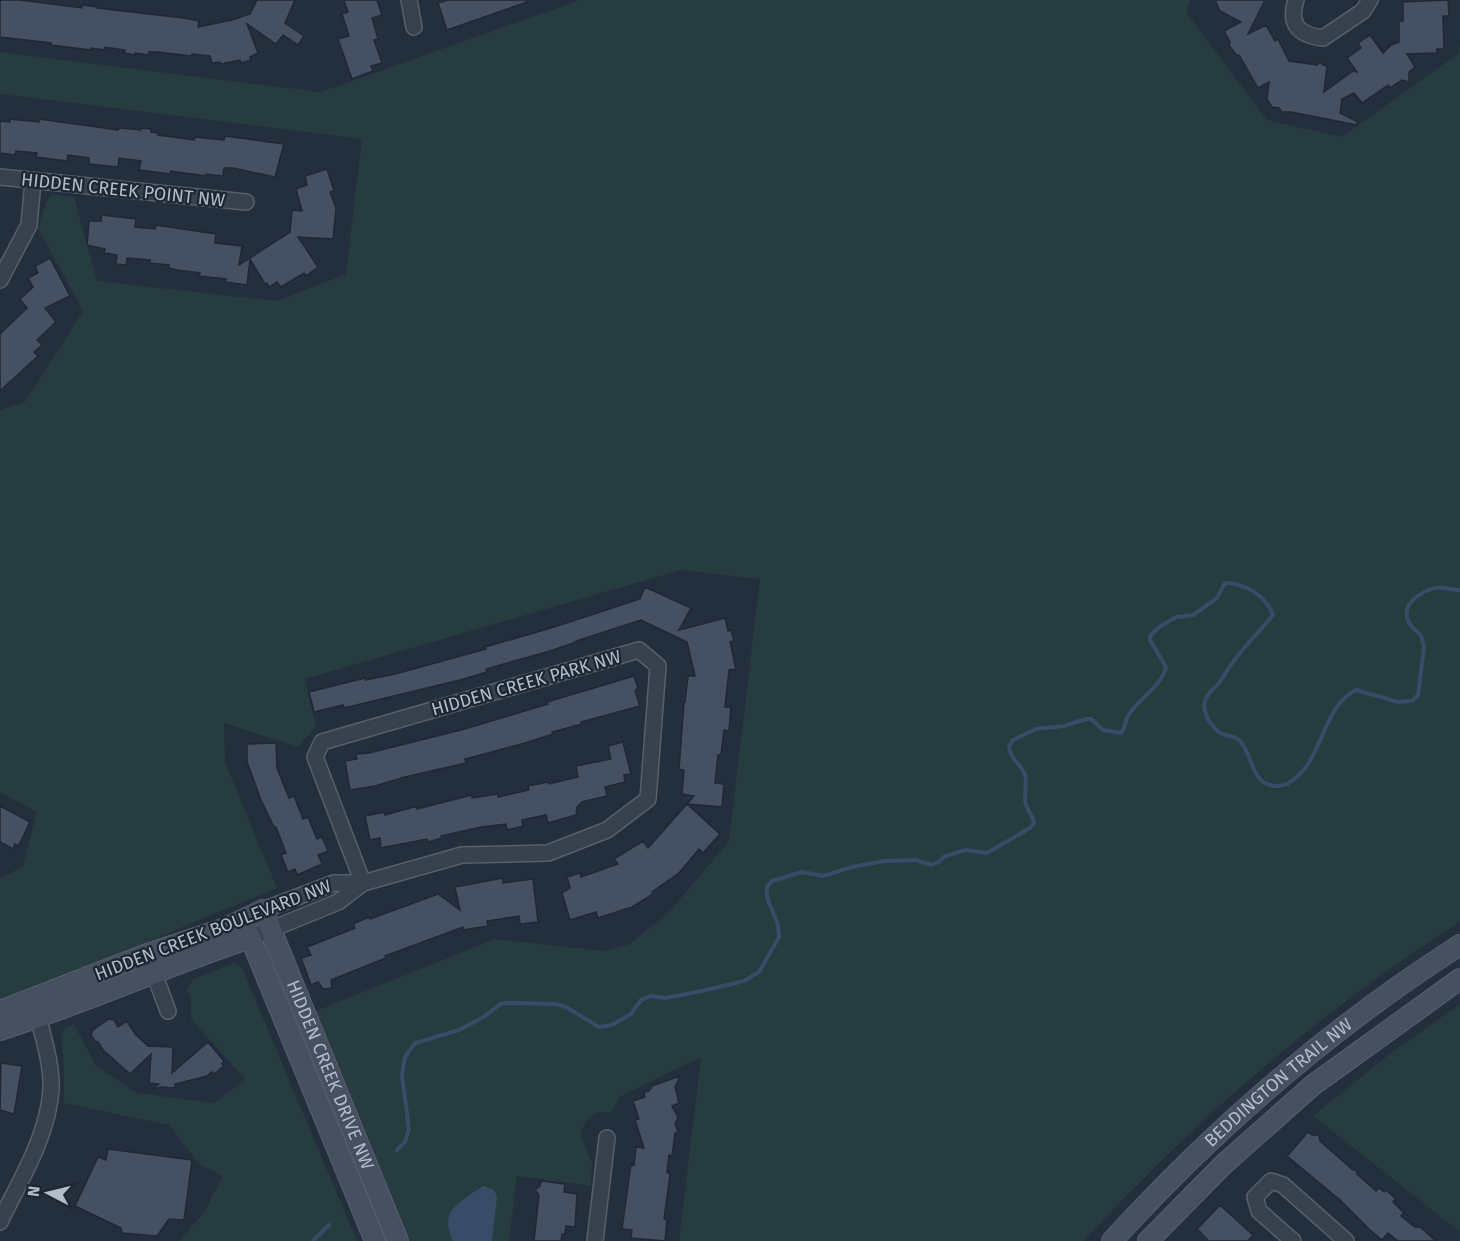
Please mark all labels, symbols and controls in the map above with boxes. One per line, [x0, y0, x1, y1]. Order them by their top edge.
street label: HIDDEN CREEK POINT NW [20, 168, 226, 212]
street label: HIDDEN CREEK PARK NW [429, 645, 623, 721]
street label: HIDDEN CREEK BOULEVARD NW [92, 875, 334, 985]
street label: HIDDEN CREEK DRIVE NW [282, 977, 379, 1173]
street label: BEDDINGTON TRAIL NW [1200, 1013, 1357, 1152]
north arrow [18, 1163, 78, 1223]
text: N [24, 1185, 44, 1198]

